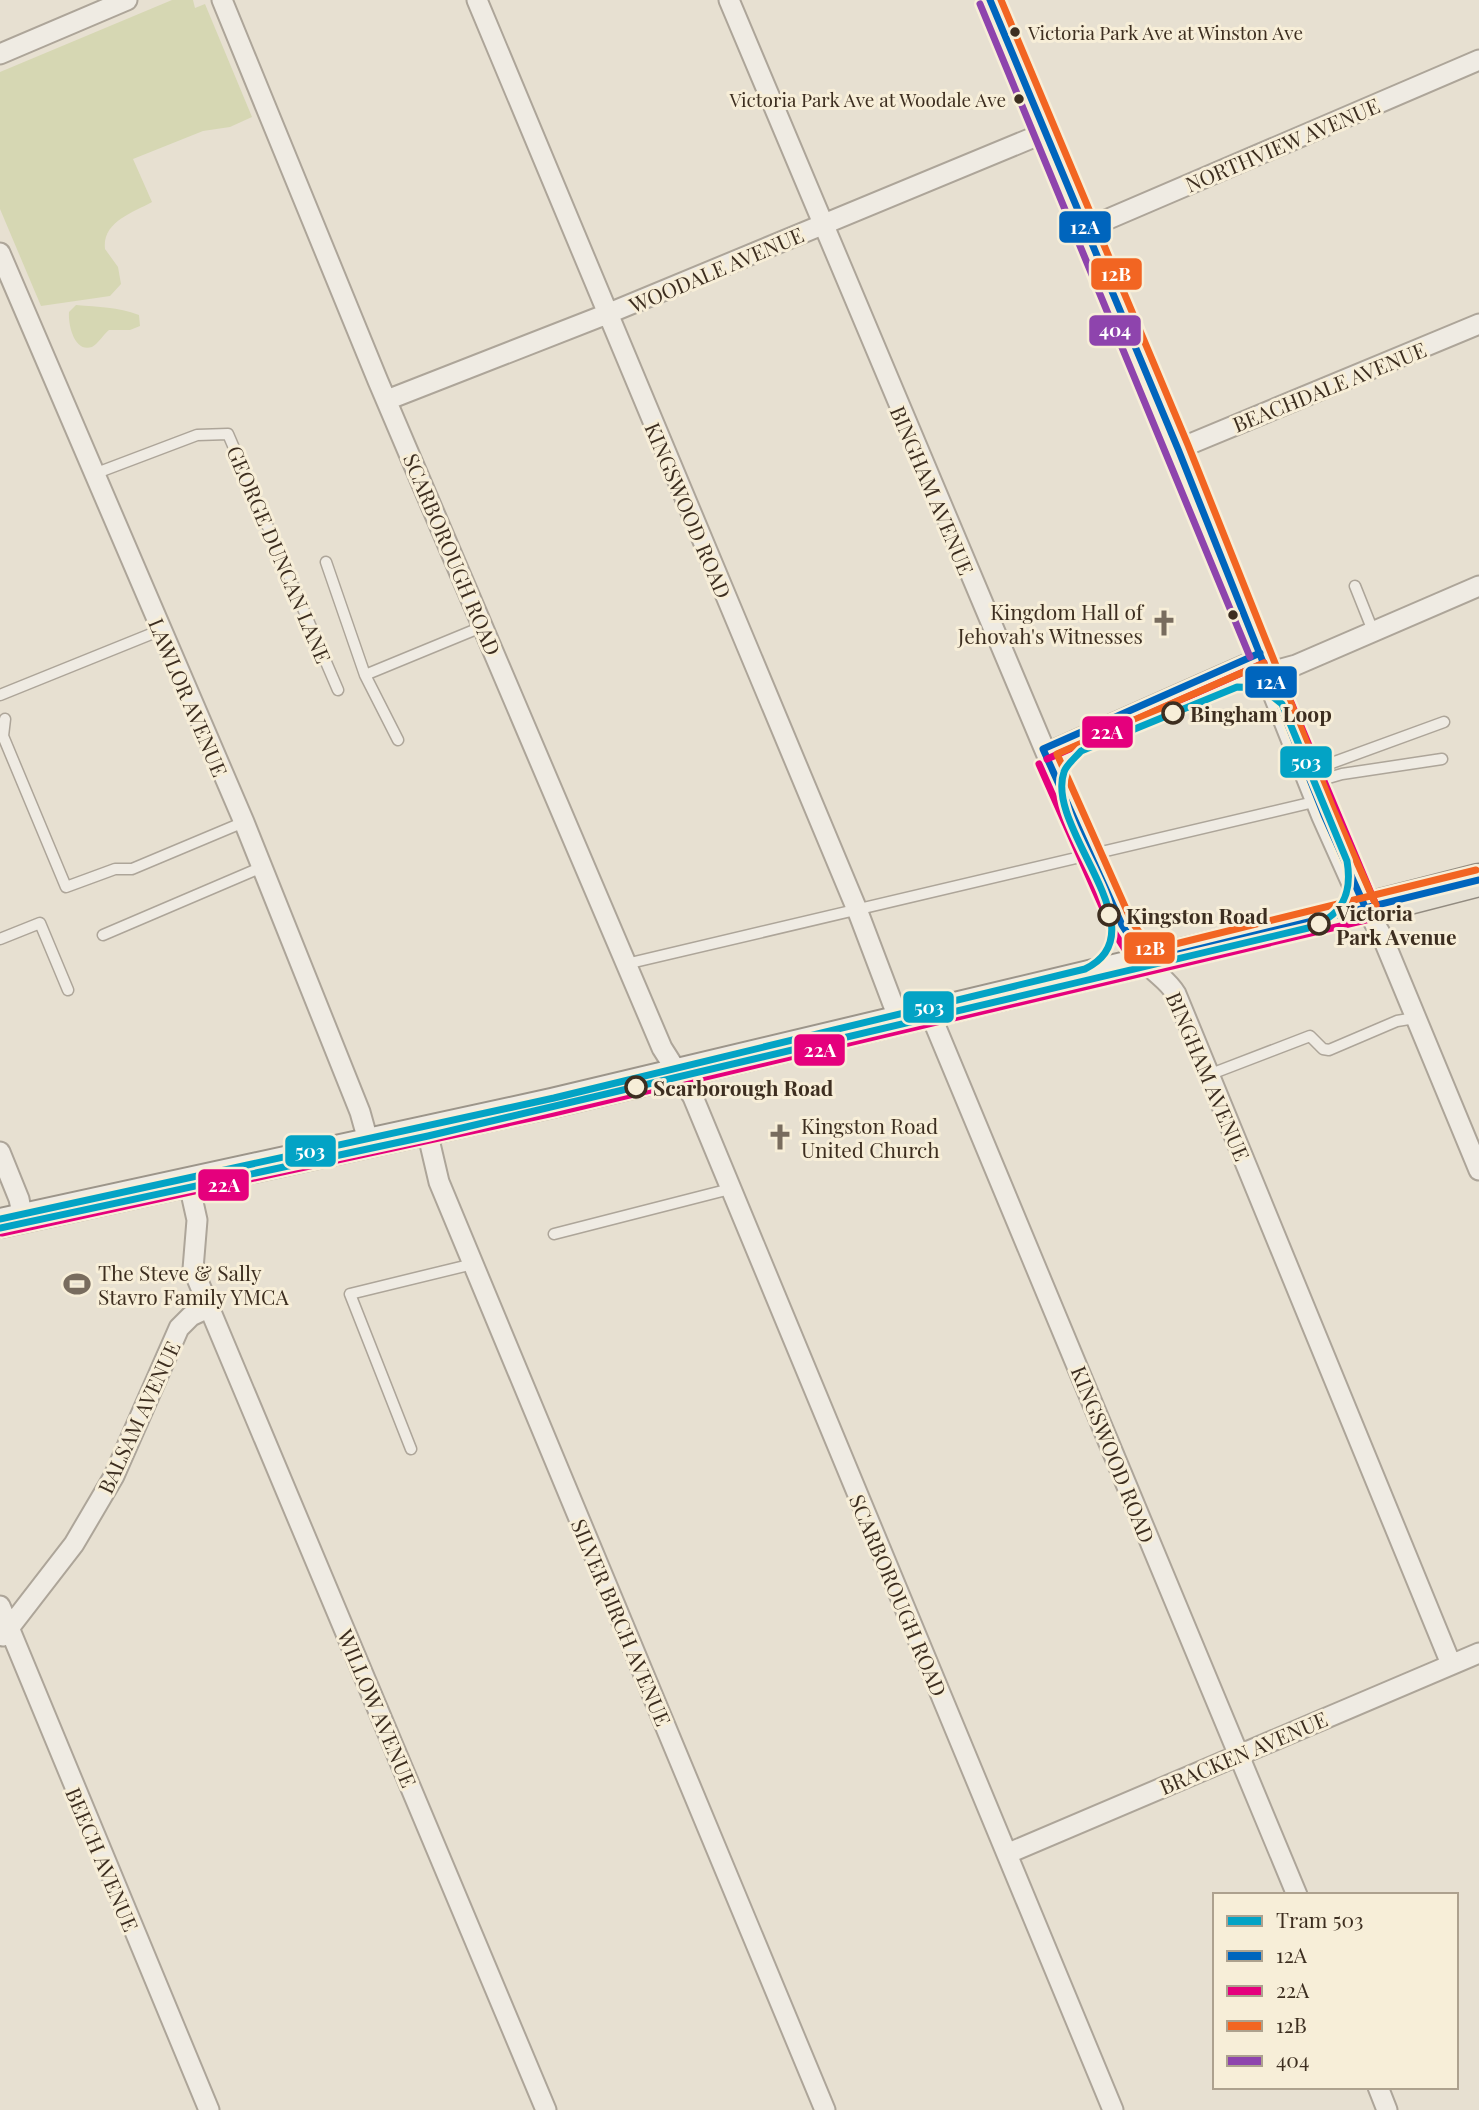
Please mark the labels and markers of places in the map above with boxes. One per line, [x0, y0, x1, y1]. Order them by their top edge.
place label: Victoria Park Ave at Winston Ave [1027, 19, 1303, 45]
marker: Victoria Park Ave at Winston Ave [1008, 25, 1022, 39]
place label: Victoria Park Ave at Woodale Ave [729, 86, 1006, 112]
marker: Victoria Park Ave at Woodale Ave [1012, 92, 1026, 106]
place label: Kingdom Hall of Jehovah's Witnesses [957, 597, 1145, 649]
church icon: Kingdom Hall of Jehovah's Witnesses [1149, 608, 1179, 638]
unlabelled marker [1226, 608, 1240, 622]
place label: Bingham Loop [1190, 699, 1332, 727]
marker: Bingham Loop [1162, 702, 1184, 724]
place label: Victoria Park Avenue [1335, 898, 1457, 950]
place label: Kingston Road [1126, 901, 1269, 929]
marker: Kingston Road [1098, 904, 1120, 926]
marker: Victoria Park Avenue [1308, 913, 1330, 935]
place label: Scarborough Road [653, 1073, 834, 1101]
marker: Scarborough Road [625, 1076, 647, 1098]
place label: Kingston Road United Church [801, 1111, 940, 1163]
church icon: Kingston Road United Church [765, 1122, 795, 1152]
place label: The Steve & Sally Stavro Family YMCA [98, 1258, 290, 1310]
sports icon: The Steve & Sally Stavro Family YMCA [62, 1269, 92, 1299]

